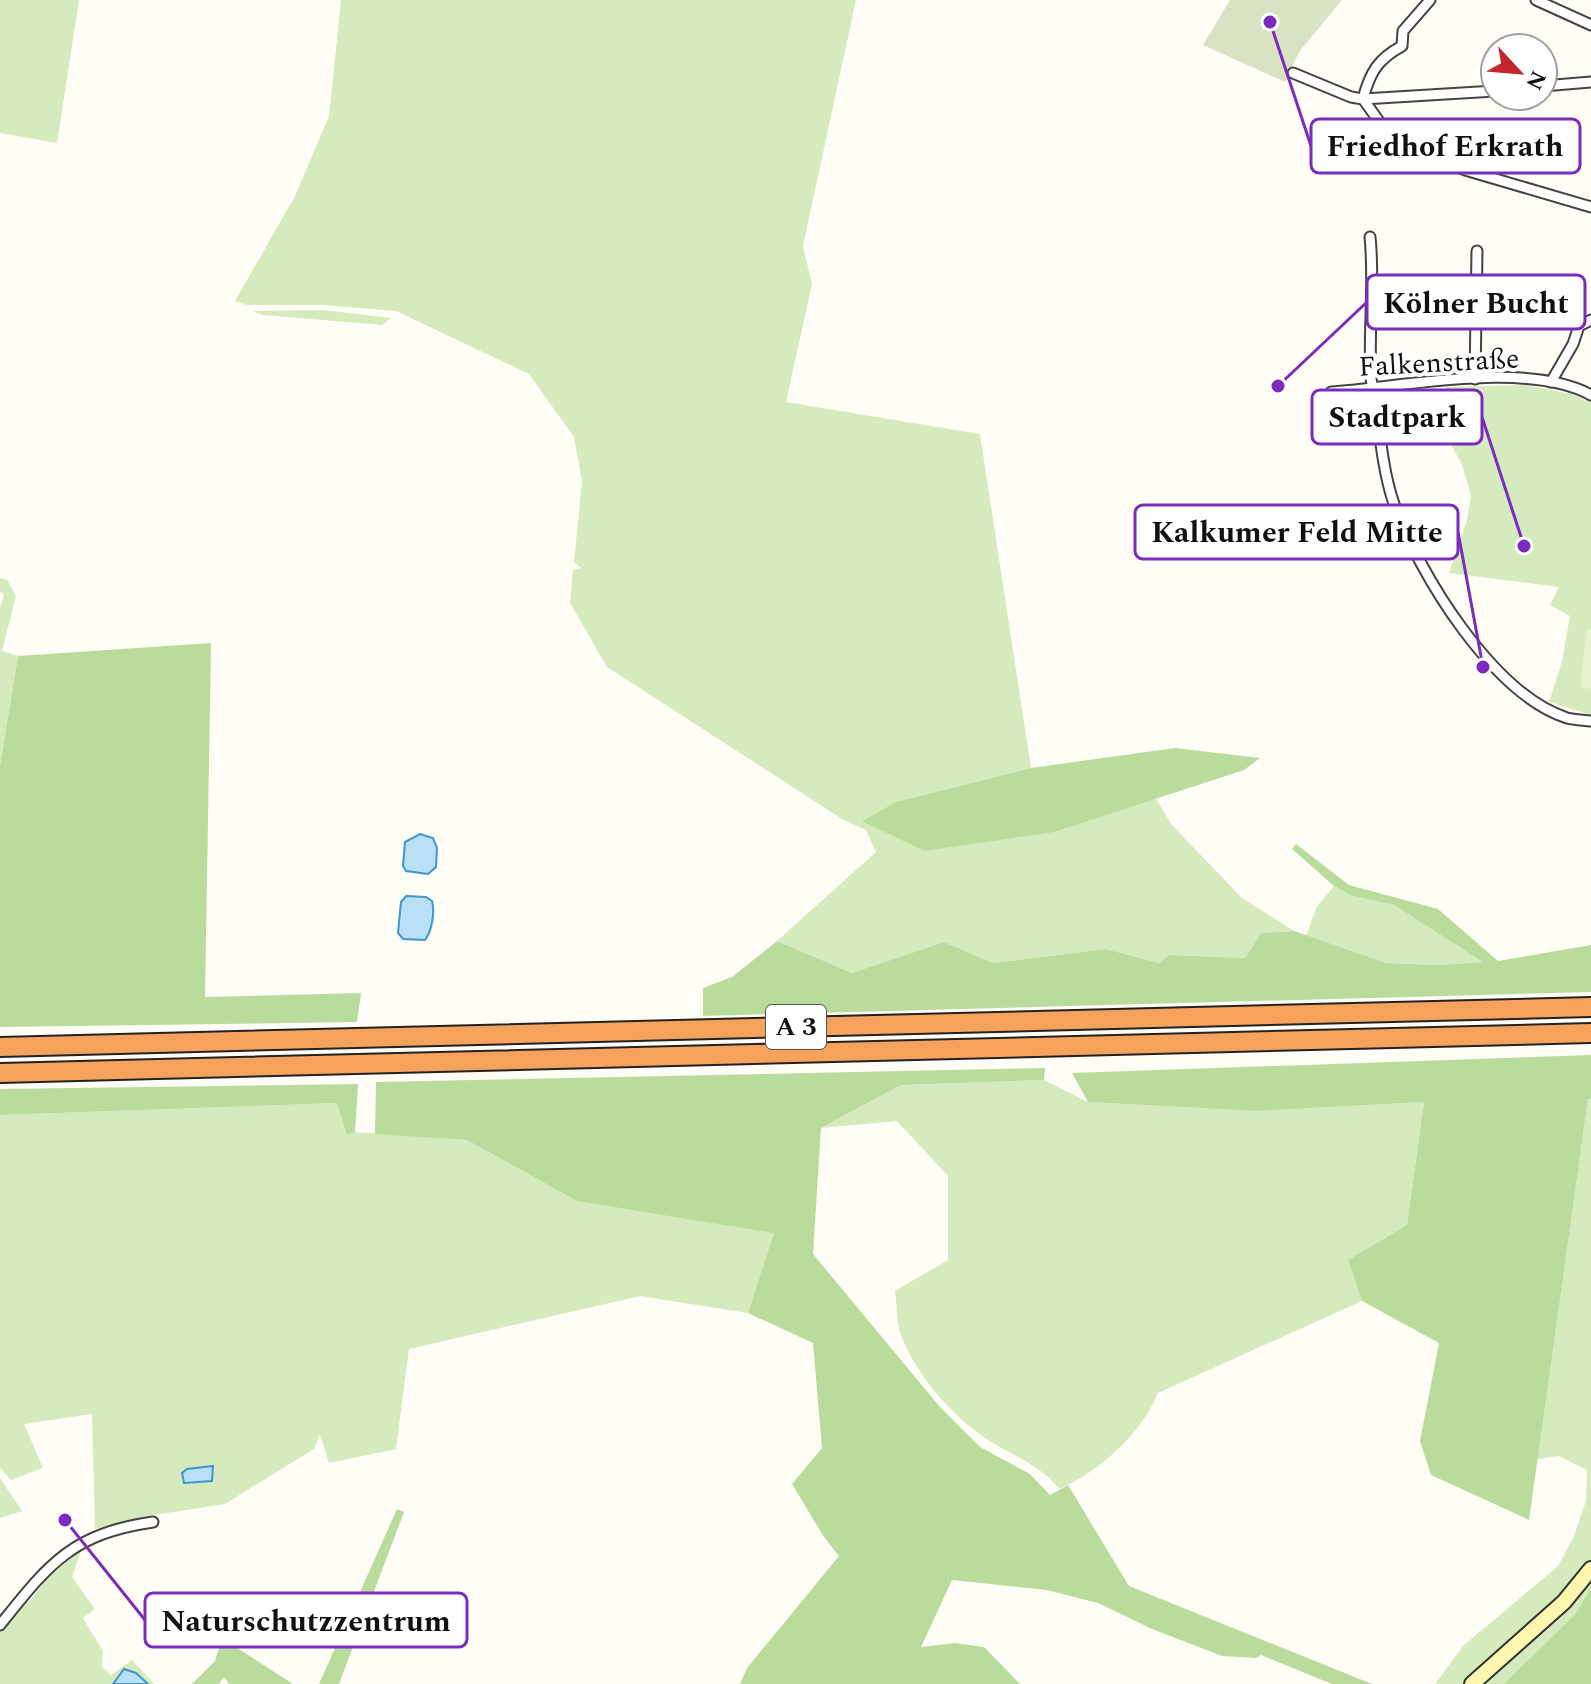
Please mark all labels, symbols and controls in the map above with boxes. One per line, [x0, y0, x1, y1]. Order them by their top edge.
north arrow [1479, 32, 1559, 112]
text: N [1517, 65, 1554, 95]
callout: Friedhof Erkrath [1311, 119, 1580, 173]
text: Friedhof Erkrath [1326, 124, 1564, 170]
callout: Kölner Bucht [1367, 275, 1585, 329]
text: Kölner Bucht [1383, 281, 1569, 327]
street label: Falkenstraße [1358, 337, 1520, 389]
callout: Stadtpark [1312, 390, 1482, 444]
text: Stadtpark [1328, 395, 1466, 441]
callout: Kalkumer Feld Mitte [1135, 505, 1458, 559]
text: Kalkumer Feld Mitte [1151, 510, 1443, 556]
road number: A 3 [766, 1005, 826, 1049]
callout: Naturschutzzentrum [145, 1593, 467, 1647]
text: Naturschutzzentrum [161, 1599, 451, 1645]

